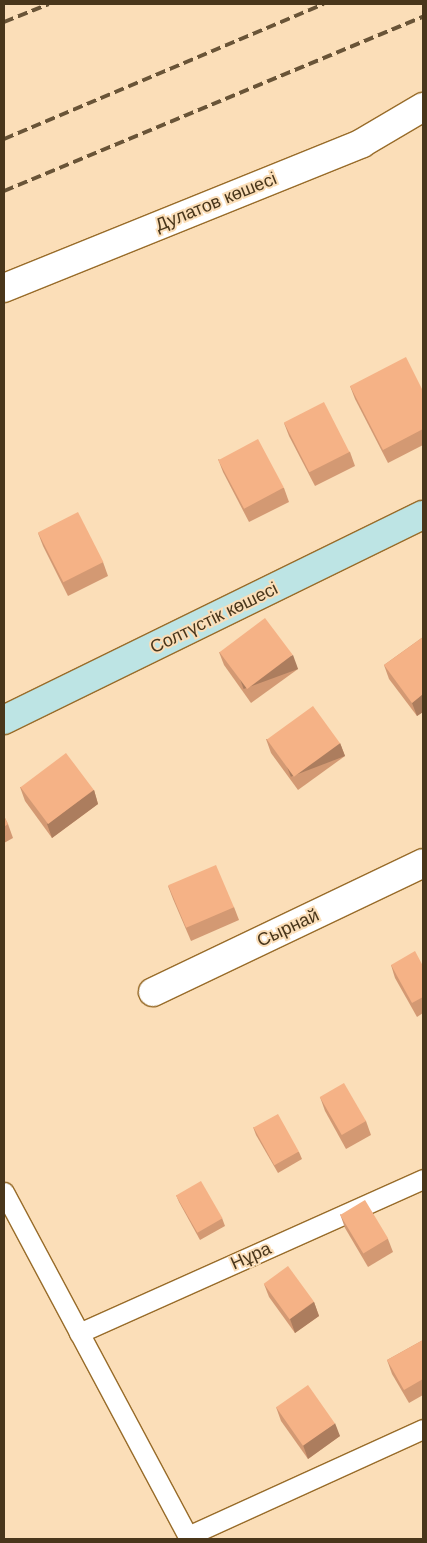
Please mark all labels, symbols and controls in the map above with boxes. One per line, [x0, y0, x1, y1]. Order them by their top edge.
street label: Дулатов көшесі [152, 168, 280, 236]
street label: Солтүстік көшесі [147, 578, 281, 658]
street label: Сырнай [254, 904, 322, 952]
street label: Нұра [227, 1238, 275, 1274]

